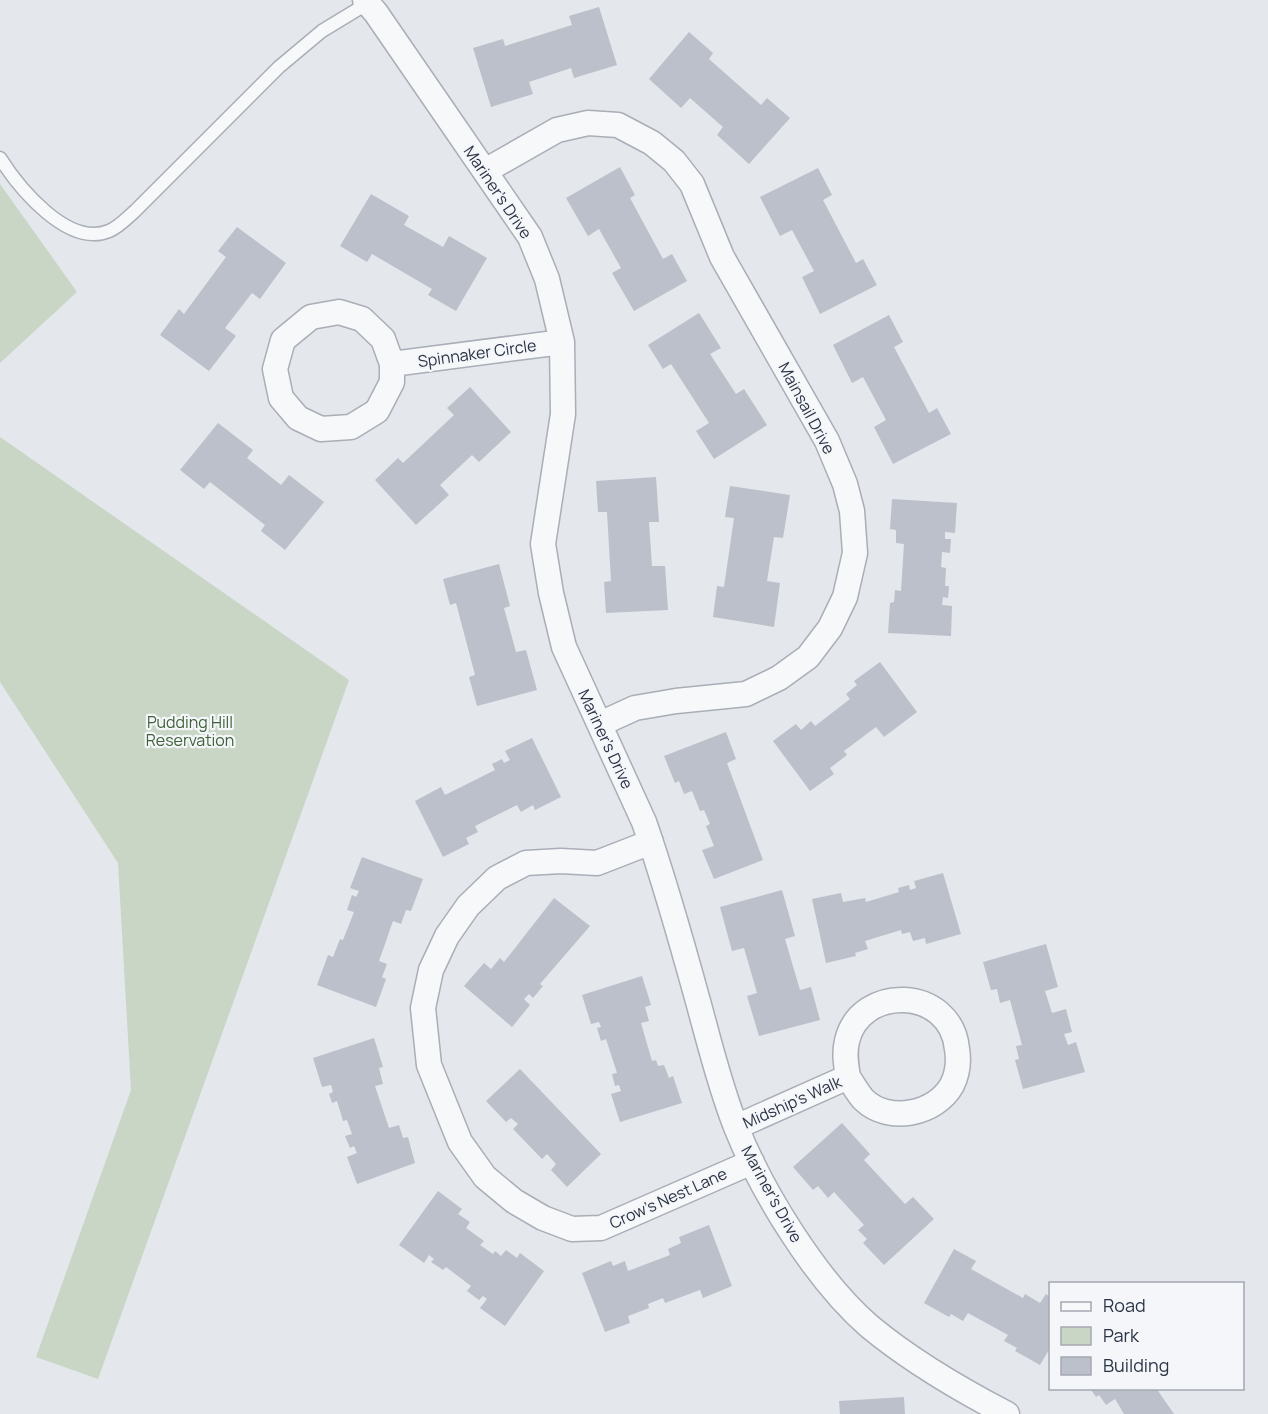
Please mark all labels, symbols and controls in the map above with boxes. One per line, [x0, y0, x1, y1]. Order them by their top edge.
street label: Mariner's Drive [459, 141, 537, 243]
street label: Spinnaker Circle [416, 334, 538, 372]
street label: Mainsail Drive [774, 358, 840, 458]
street label: Mariner's Drive [573, 686, 639, 792]
park label: Pudding Hill Reservation [146, 711, 234, 751]
street label: Midship's Walk [739, 1070, 846, 1134]
street label: Mariner's Drive [736, 1142, 808, 1246]
street label: Crow's Nest Lane [606, 1162, 730, 1234]
legend [1049, 1282, 1244, 1390]
text: Road [1103, 1293, 1146, 1317]
text: Park [1103, 1323, 1140, 1347]
text: Building [1103, 1353, 1169, 1377]

